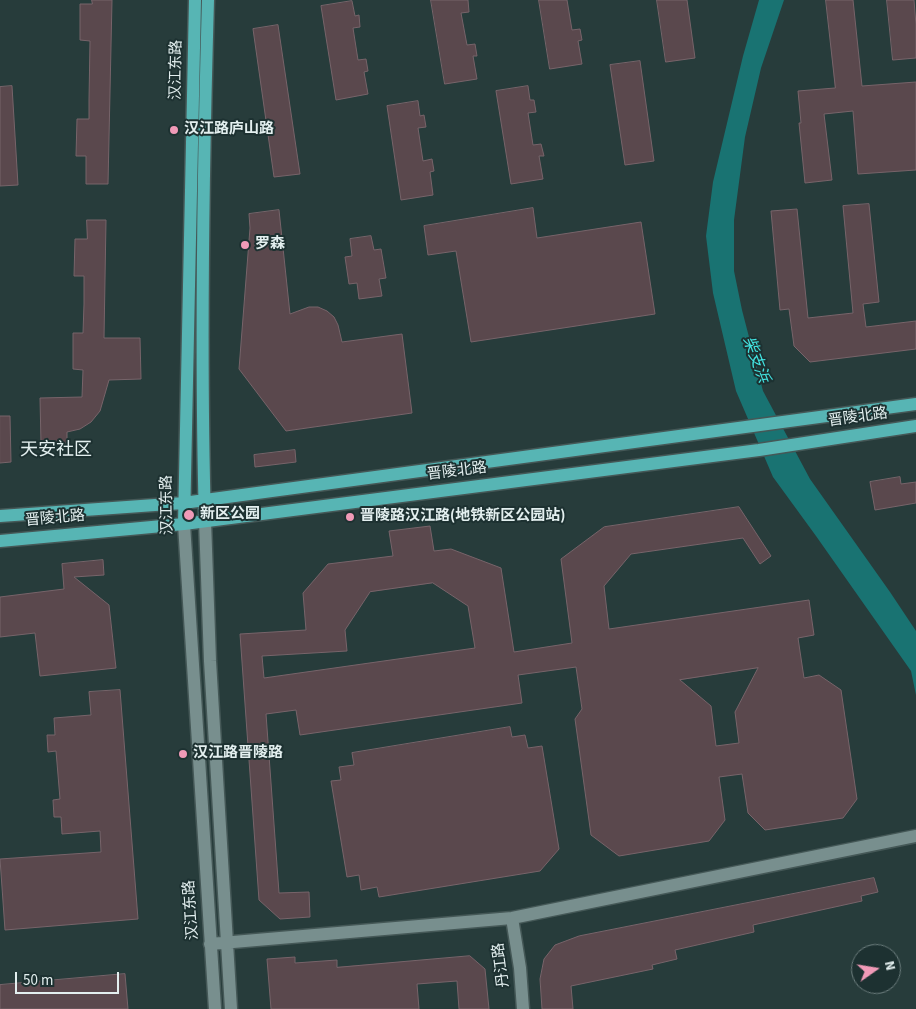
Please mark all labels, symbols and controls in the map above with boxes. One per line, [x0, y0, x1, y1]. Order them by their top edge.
street label: 汉江东路 [167, 40, 187, 100]
place label: 汉江路庐山路 [184, 121, 274, 139]
marker: 汉江路庐山路 [168, 124, 180, 136]
place label: 罗森 [255, 236, 285, 254]
marker: 罗森 [239, 239, 251, 251]
water label: 柴支浜 [737, 334, 773, 386]
street label: 晋陵北路 [827, 405, 889, 431]
district label: 天安社区 [20, 440, 92, 462]
street label: 晋陵北路 [426, 459, 488, 485]
street label: 汉江东路 [158, 475, 178, 535]
place label: 新区公园 [200, 506, 260, 524]
street label: 晋陵北路 [24, 507, 86, 531]
marker: 新区公园 [182, 508, 196, 522]
place label: 晋陵路汉江路(地铁新区公园站) [360, 508, 565, 526]
marker: 晋陵路汉江路(地铁新区公园站) [344, 511, 356, 523]
place label: 汉江路晋陵路 [193, 745, 283, 763]
marker: 汉江路晋陵路 [177, 748, 189, 760]
street label: 汉江东路 [181, 879, 203, 941]
street label: 丹江路 [490, 942, 514, 988]
north arrow [851, 944, 901, 994]
text: N [879, 959, 900, 973]
scale bar [18, 962, 121, 994]
text: 50 m [23, 970, 53, 991]

